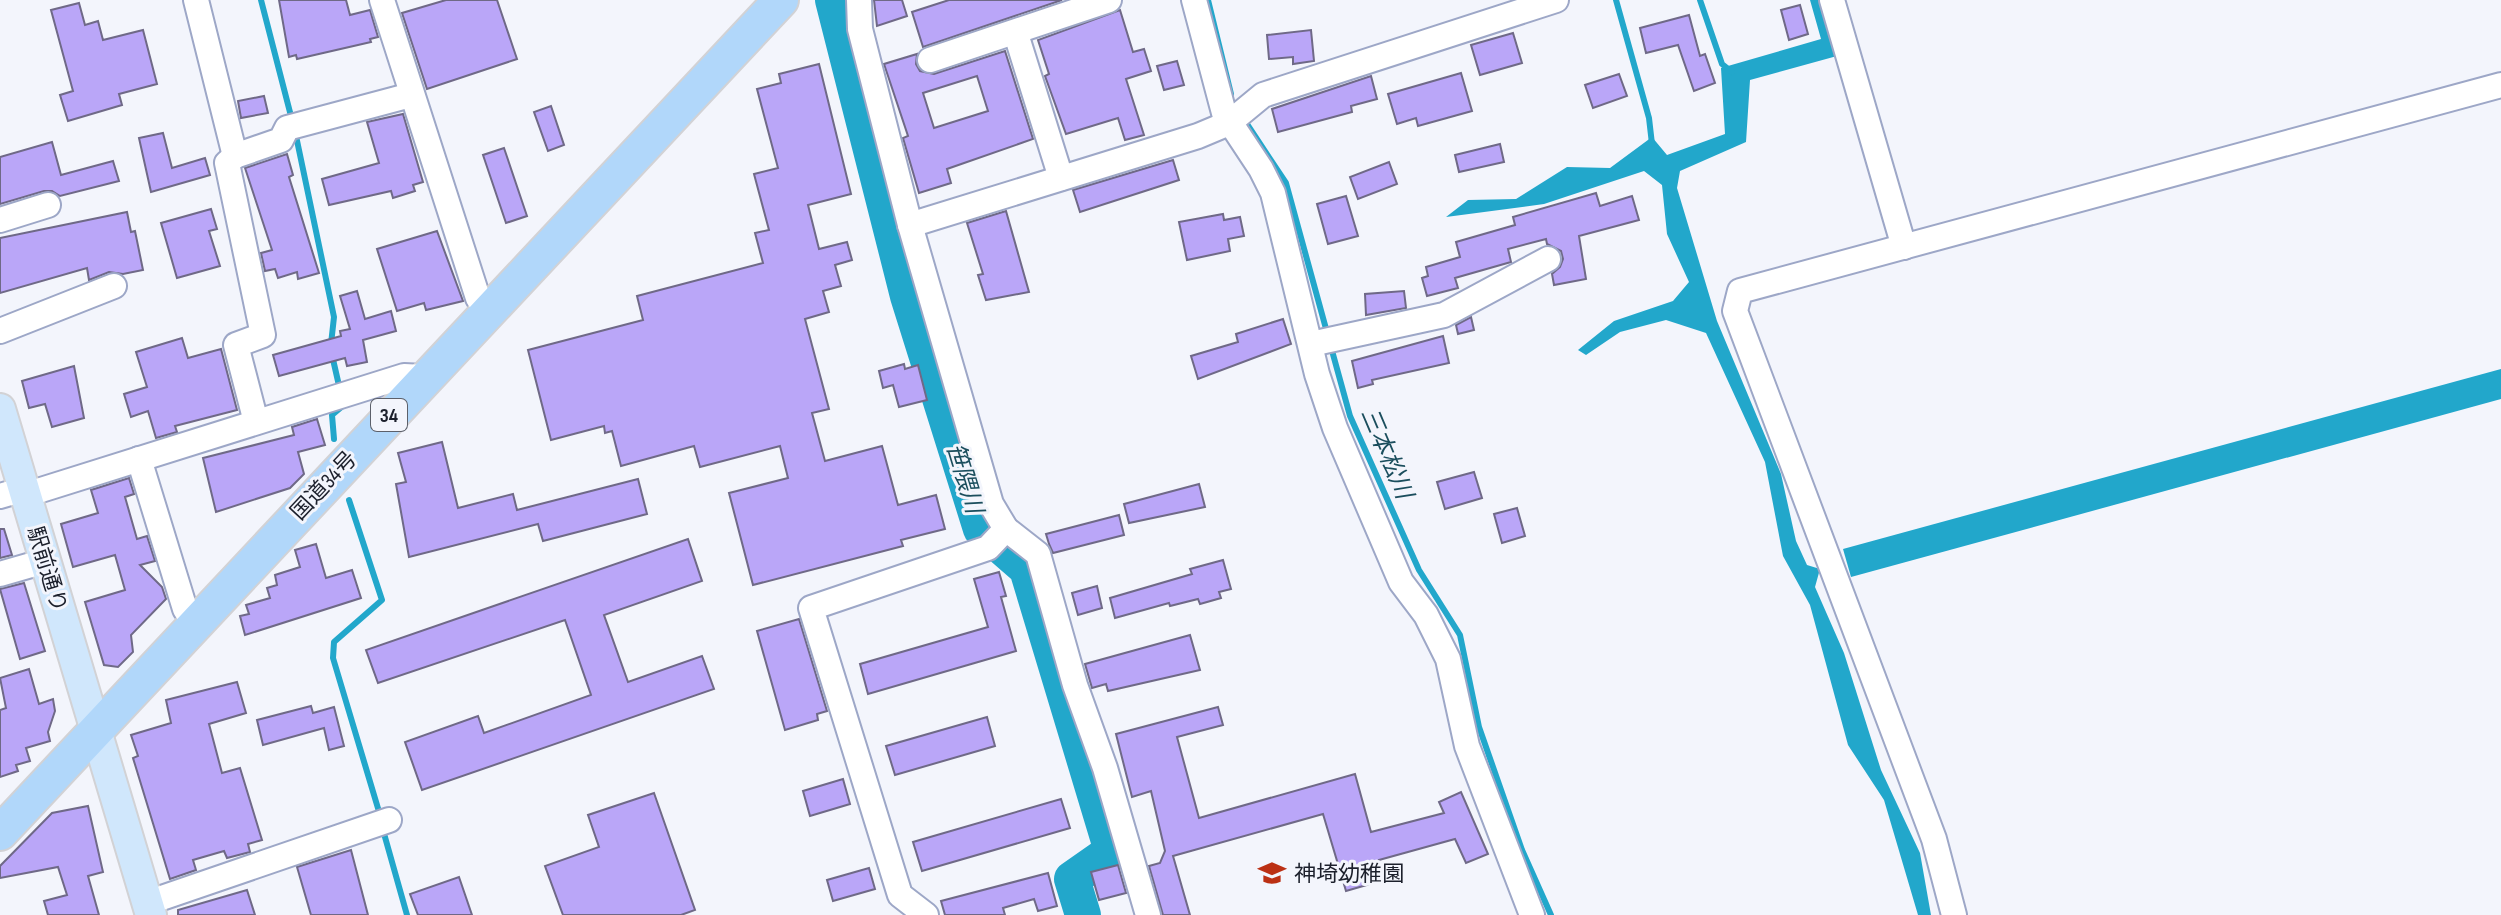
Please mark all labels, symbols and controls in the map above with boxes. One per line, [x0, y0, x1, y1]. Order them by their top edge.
road number: 34 [371, 399, 407, 431]
water label: 三本松川 [1354, 403, 1420, 506]
water label: 笹隈川 [940, 439, 990, 520]
street label: 国道34号 [285, 446, 363, 526]
street label: 駅前通り [21, 523, 72, 615]
school or university icon: 神埼幼稚園 [1257, 858, 1287, 888]
place label: 神埼幼稚園 [1294, 861, 1404, 888]

